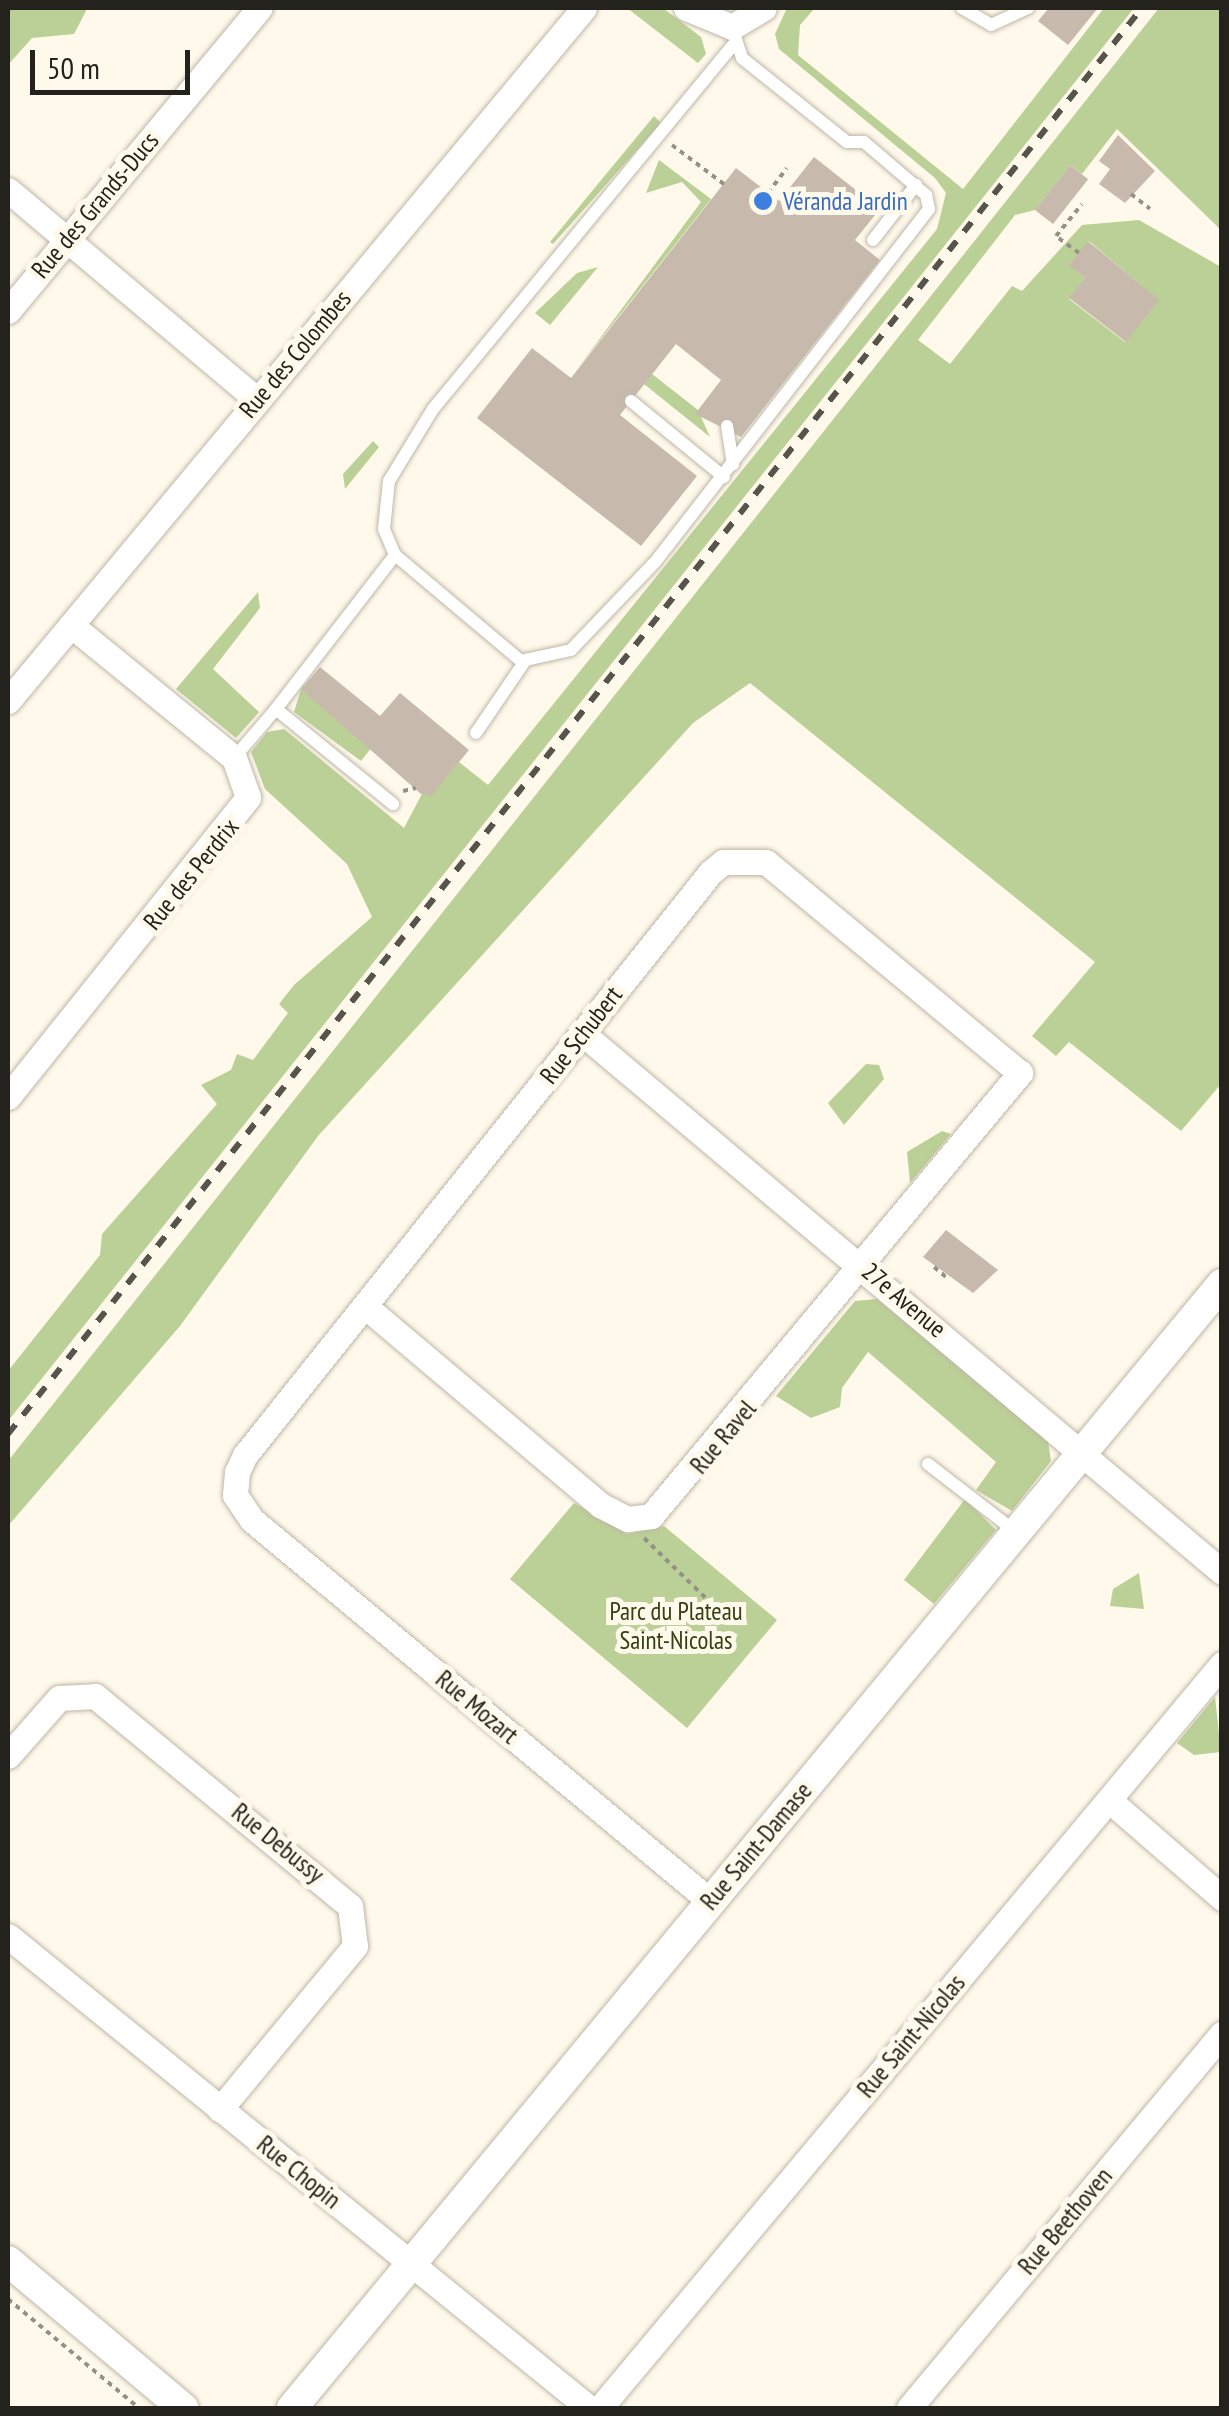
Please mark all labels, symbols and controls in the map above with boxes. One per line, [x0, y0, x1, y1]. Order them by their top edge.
scale bar [35, 30, 195, 92]
text: 50 m [47, 48, 100, 87]
street label: Rue des Grands-Ducs [25, 126, 165, 284]
place label: Véranda Jardin [783, 186, 908, 216]
marker: Véranda Jardin [752, 190, 774, 212]
street label: Rue des Colombes [233, 284, 357, 424]
street label: Rue des Perdrix [137, 812, 245, 936]
street label: Rue Schubert [534, 980, 628, 1090]
street label: 27e Avenue [856, 1256, 952, 1344]
street label: Rue Ravel [684, 1394, 762, 1480]
park label: Parc du Plateau Saint-Nicolas [609, 1597, 743, 1656]
street label: Rue Mozart [430, 1664, 524, 1750]
street label: Rue Saint-Damase [694, 1776, 818, 1916]
street label: Rue Debussy [226, 1797, 330, 1889]
street label: Rue Saint-Nicolas [851, 1968, 971, 2104]
street label: Rue Chopin [251, 2129, 347, 2215]
street label: Rue Beethoven [1012, 2162, 1118, 2280]

